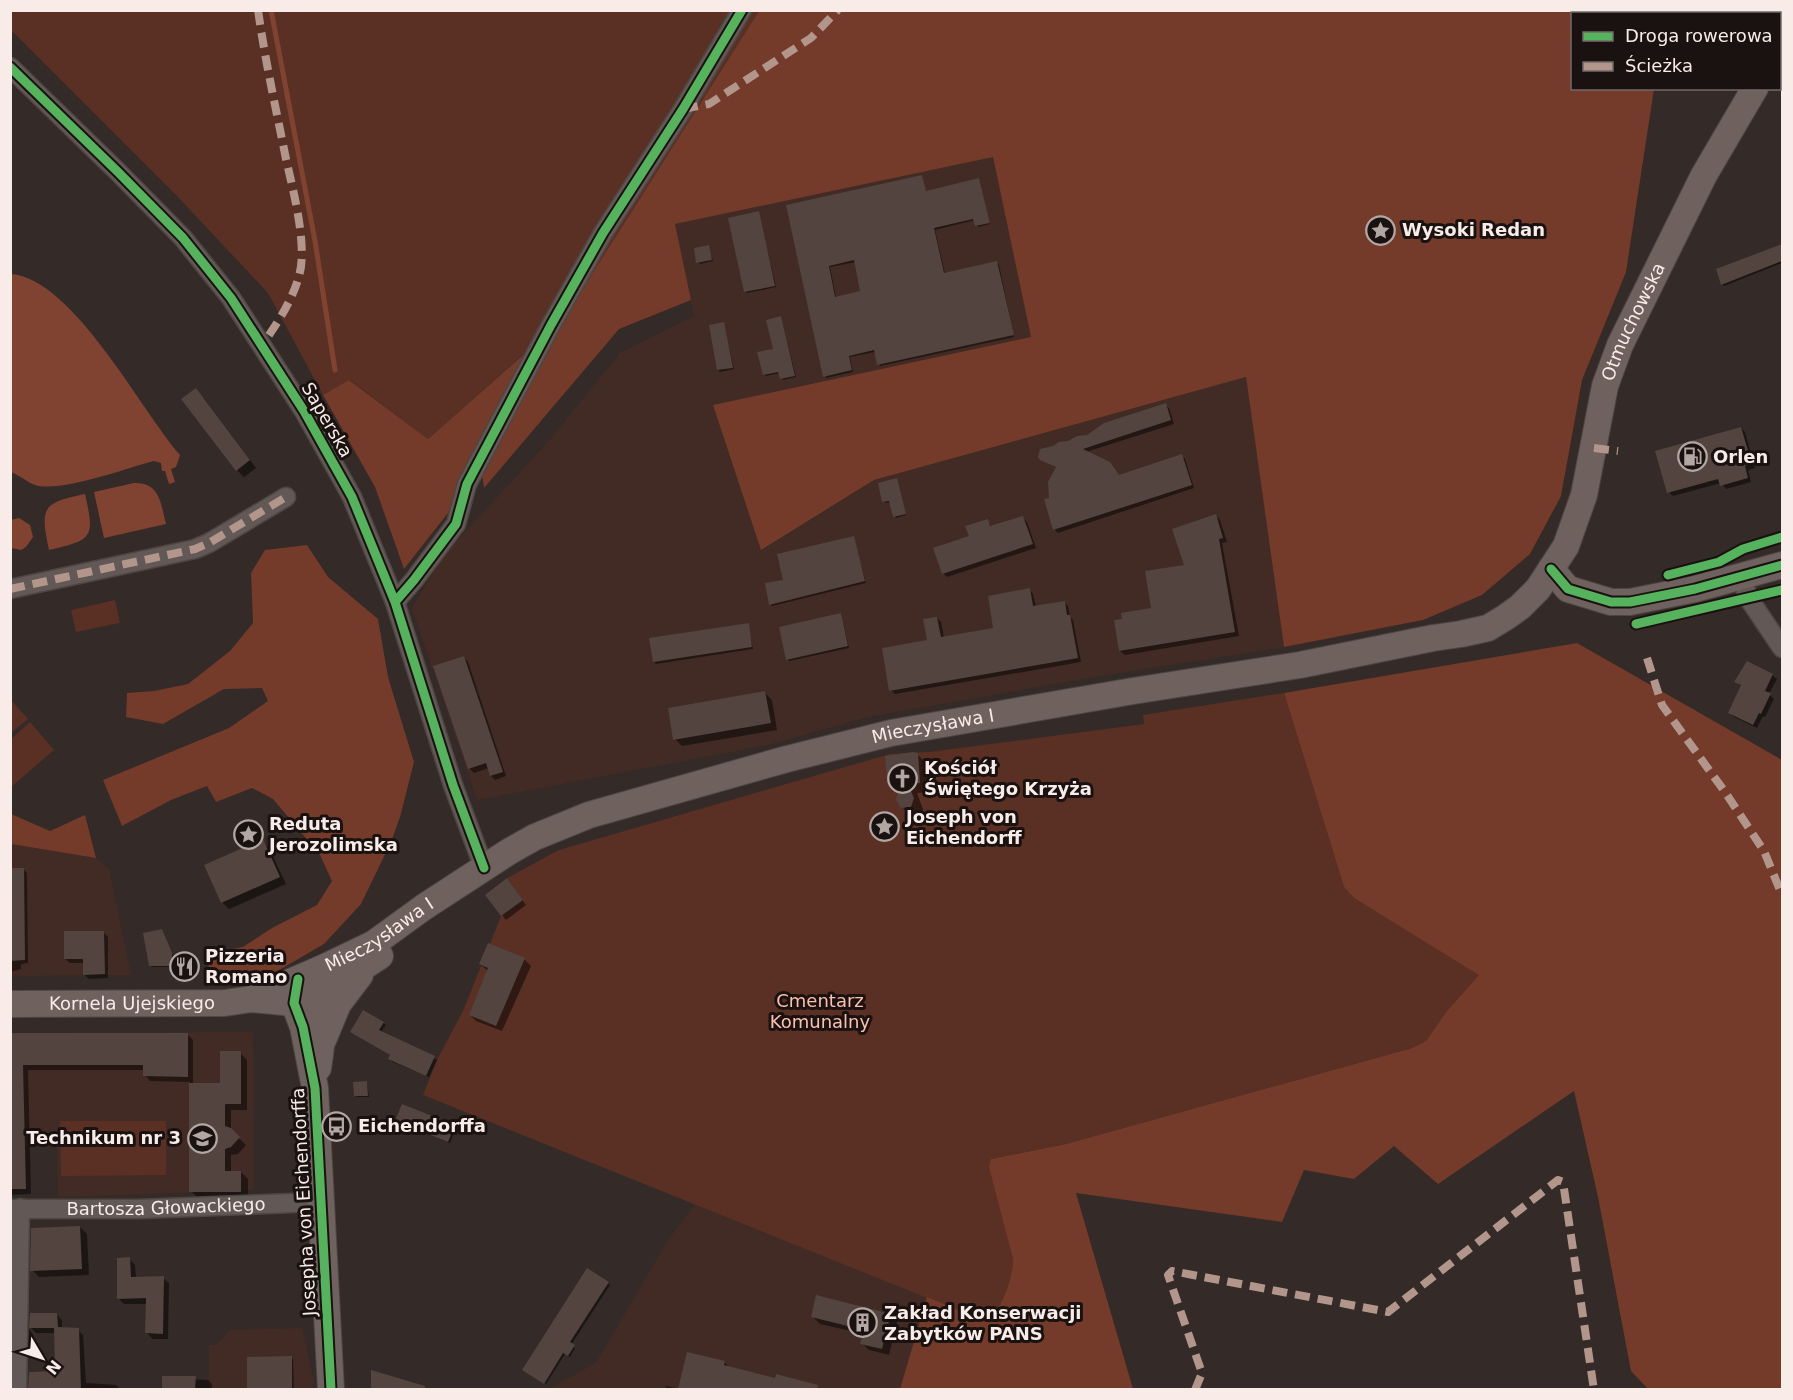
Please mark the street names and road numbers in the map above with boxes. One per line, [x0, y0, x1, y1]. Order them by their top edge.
street label: Otmuchowska [1597, 259, 1669, 384]
street label: Saperska [298, 379, 357, 461]
street label: Mieczysława I [869, 704, 996, 747]
street label: Mieczysława I [321, 893, 437, 975]
street label: Kornela Ujejskiego [49, 992, 215, 1014]
street label: Josepha von Eichendorffa [287, 1087, 320, 1318]
street label: Bartosza Głowackiego [66, 1193, 266, 1219]

